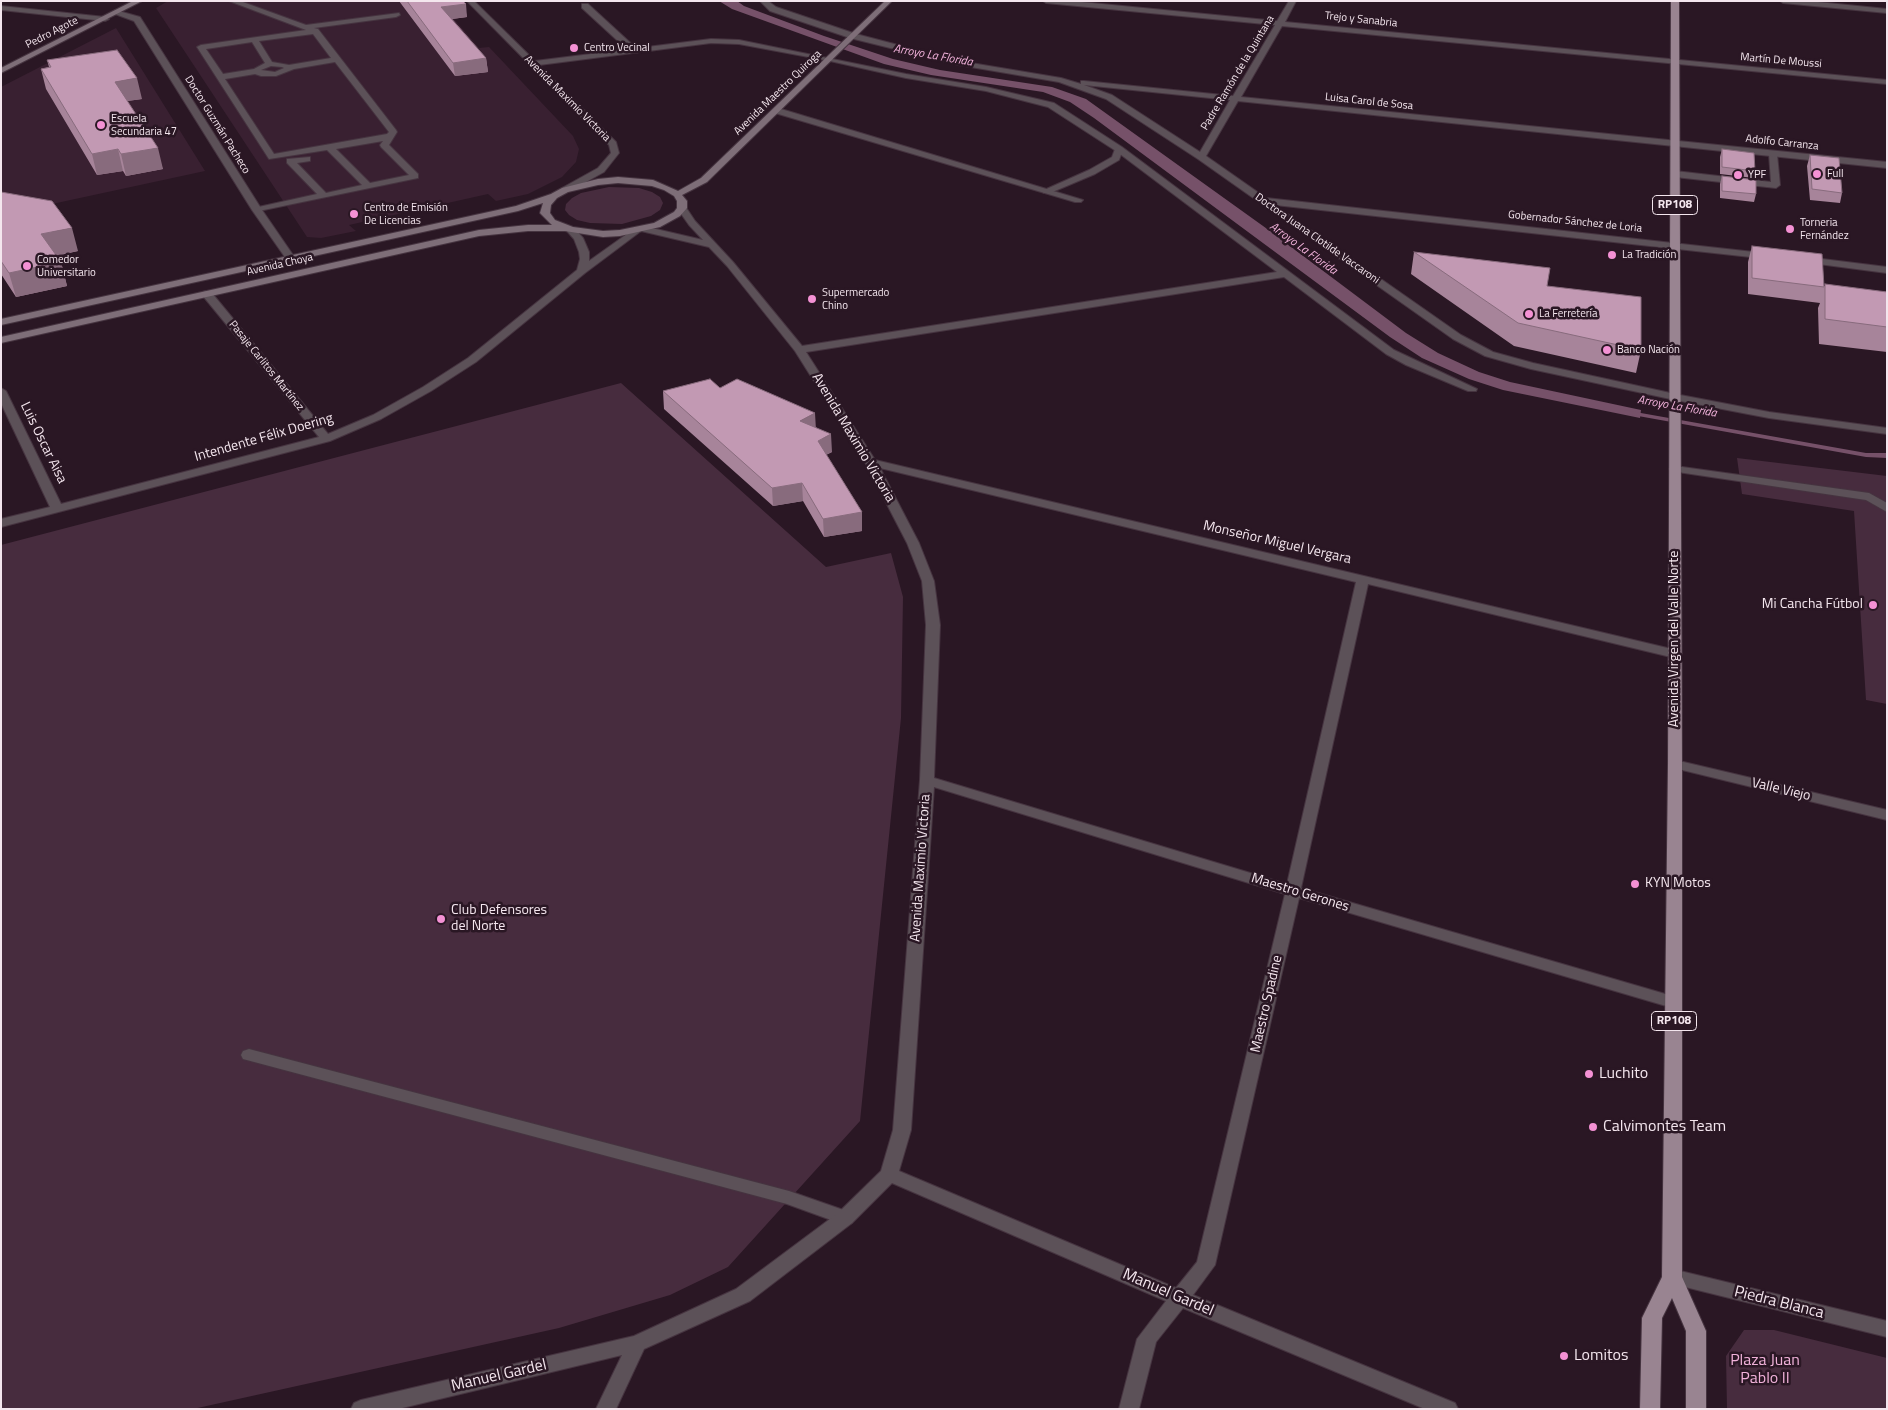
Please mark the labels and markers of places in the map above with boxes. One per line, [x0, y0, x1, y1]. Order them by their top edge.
place label: Centro Vecinal [584, 41, 650, 55]
marker: Centro Vecinal [568, 42, 580, 54]
place label: Escuela Secundaria 47 [111, 112, 177, 138]
marker: Escuela Secundaria 47 [95, 119, 107, 131]
place label: Full [1827, 167, 1844, 181]
place label: YPF [1748, 168, 1766, 182]
marker: Full [1811, 168, 1823, 180]
marker: YPF [1732, 169, 1744, 181]
place label: Centro de Emisión De Licencias [364, 201, 448, 227]
marker: Centro de Emisión De Licencias [348, 208, 360, 220]
place label: Torneria Fernández [1800, 216, 1849, 242]
marker: Torneria Fernández [1784, 223, 1796, 235]
place label: La Tradición [1622, 248, 1677, 262]
marker: La Tradición [1606, 249, 1618, 261]
place label: Comedor Universitario [37, 253, 96, 279]
marker: Comedor Universitario [21, 260, 33, 272]
place label: Supermercado Chino [822, 286, 889, 312]
marker: Supermercado Chino [806, 293, 818, 305]
place label: La Ferretería [1539, 307, 1598, 321]
marker: La Ferretería [1523, 308, 1535, 320]
place label: Banco Nación [1617, 343, 1680, 357]
marker: Banco Nación [1601, 344, 1613, 356]
place label: Mi Cancha Fútbol [1762, 597, 1863, 613]
marker: Mi Cancha Fútbol [1867, 599, 1879, 611]
place label: KYN Motos [1645, 876, 1711, 892]
marker: KYN Motos [1629, 878, 1641, 890]
place label: Club Defensores del Norte [451, 903, 547, 936]
marker: Club Defensores del Norte [435, 913, 447, 925]
place label: Luchito [1599, 1064, 1648, 1084]
marker: Luchito [1583, 1068, 1595, 1080]
place label: Calvimontes Team [1603, 1117, 1726, 1137]
marker: Calvimontes Team [1587, 1121, 1599, 1133]
place label: Lomitos [1574, 1346, 1628, 1366]
marker: Lomitos [1558, 1350, 1570, 1362]

